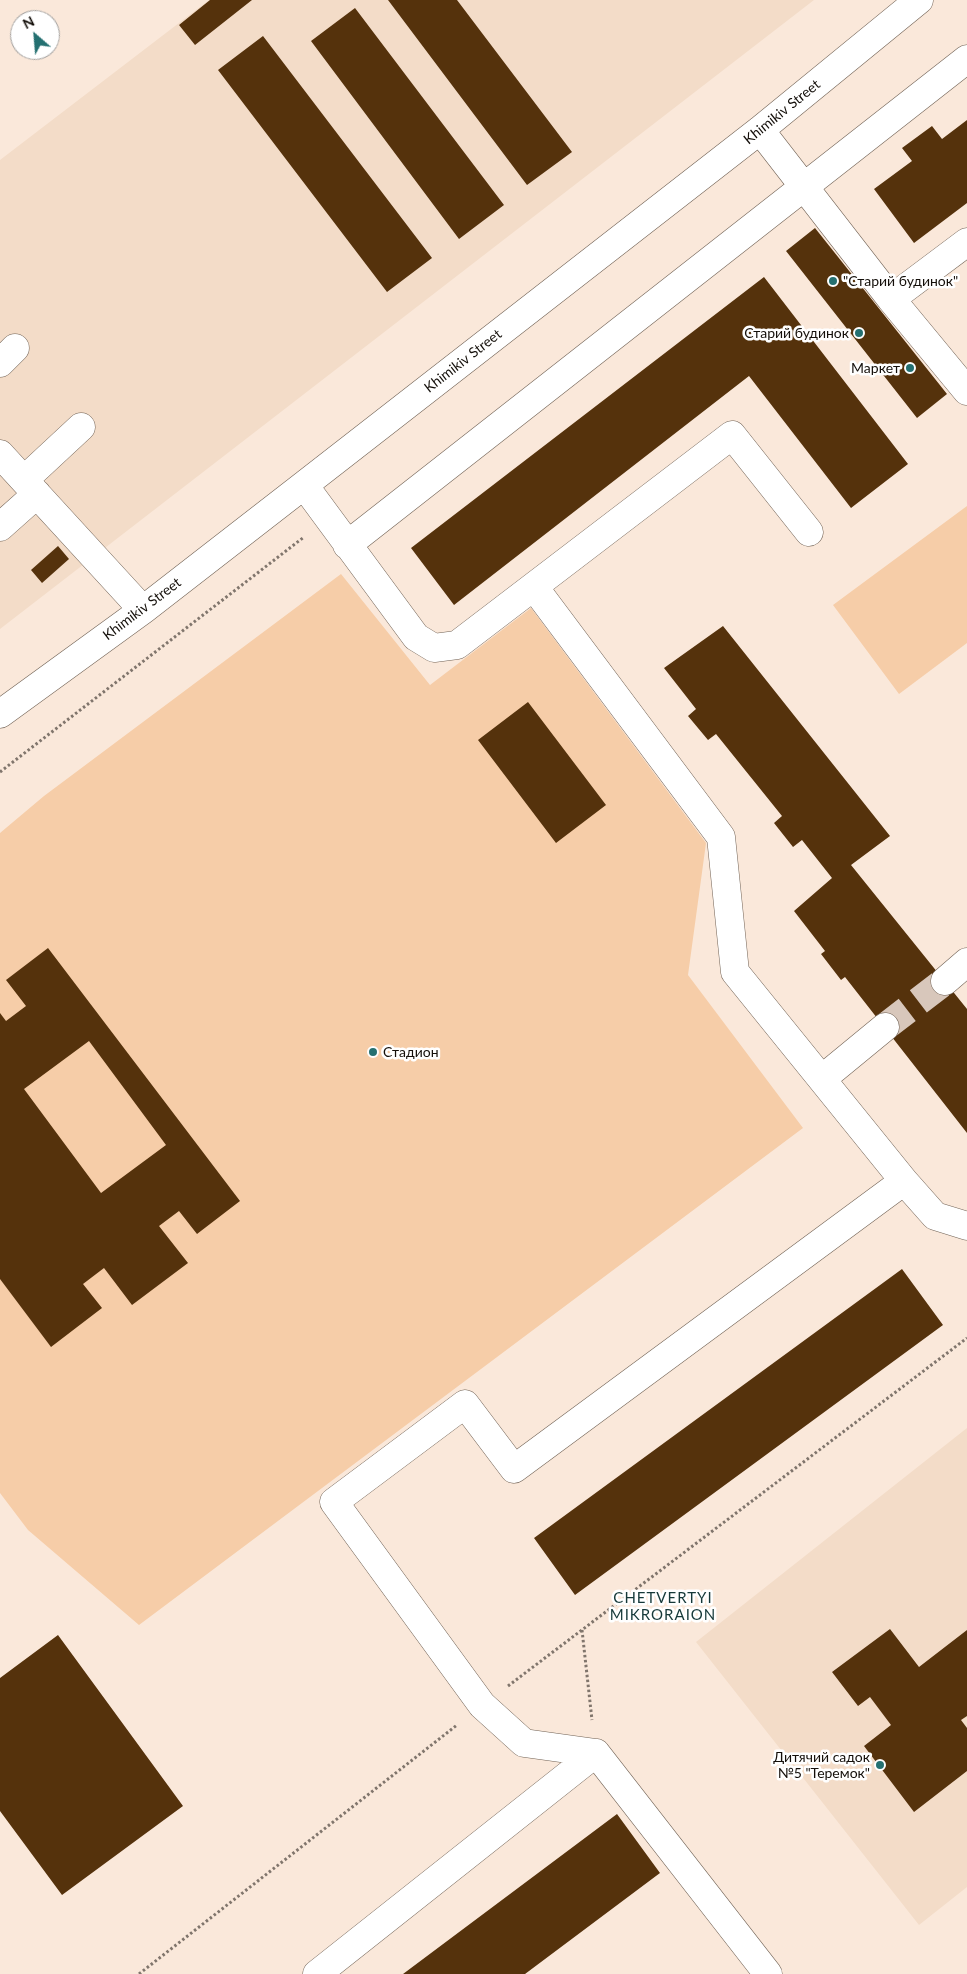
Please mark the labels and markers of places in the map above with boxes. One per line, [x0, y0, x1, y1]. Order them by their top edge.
place label: "Старий будинок" [843, 273, 958, 289]
marker: "Старий будинок" [827, 275, 839, 287]
place label: Старий будинок [744, 325, 849, 341]
marker: Старий будинок [853, 327, 865, 339]
place label: Маркет [851, 360, 900, 376]
marker: Маркет [904, 362, 916, 374]
place label: Стадион [383, 1044, 439, 1060]
marker: Стадион [367, 1046, 379, 1058]
place label: Дитячий садок №5 "Теремок" [773, 1749, 870, 1781]
marker: Дитячий садок №5 "Теремок" [874, 1759, 886, 1771]

